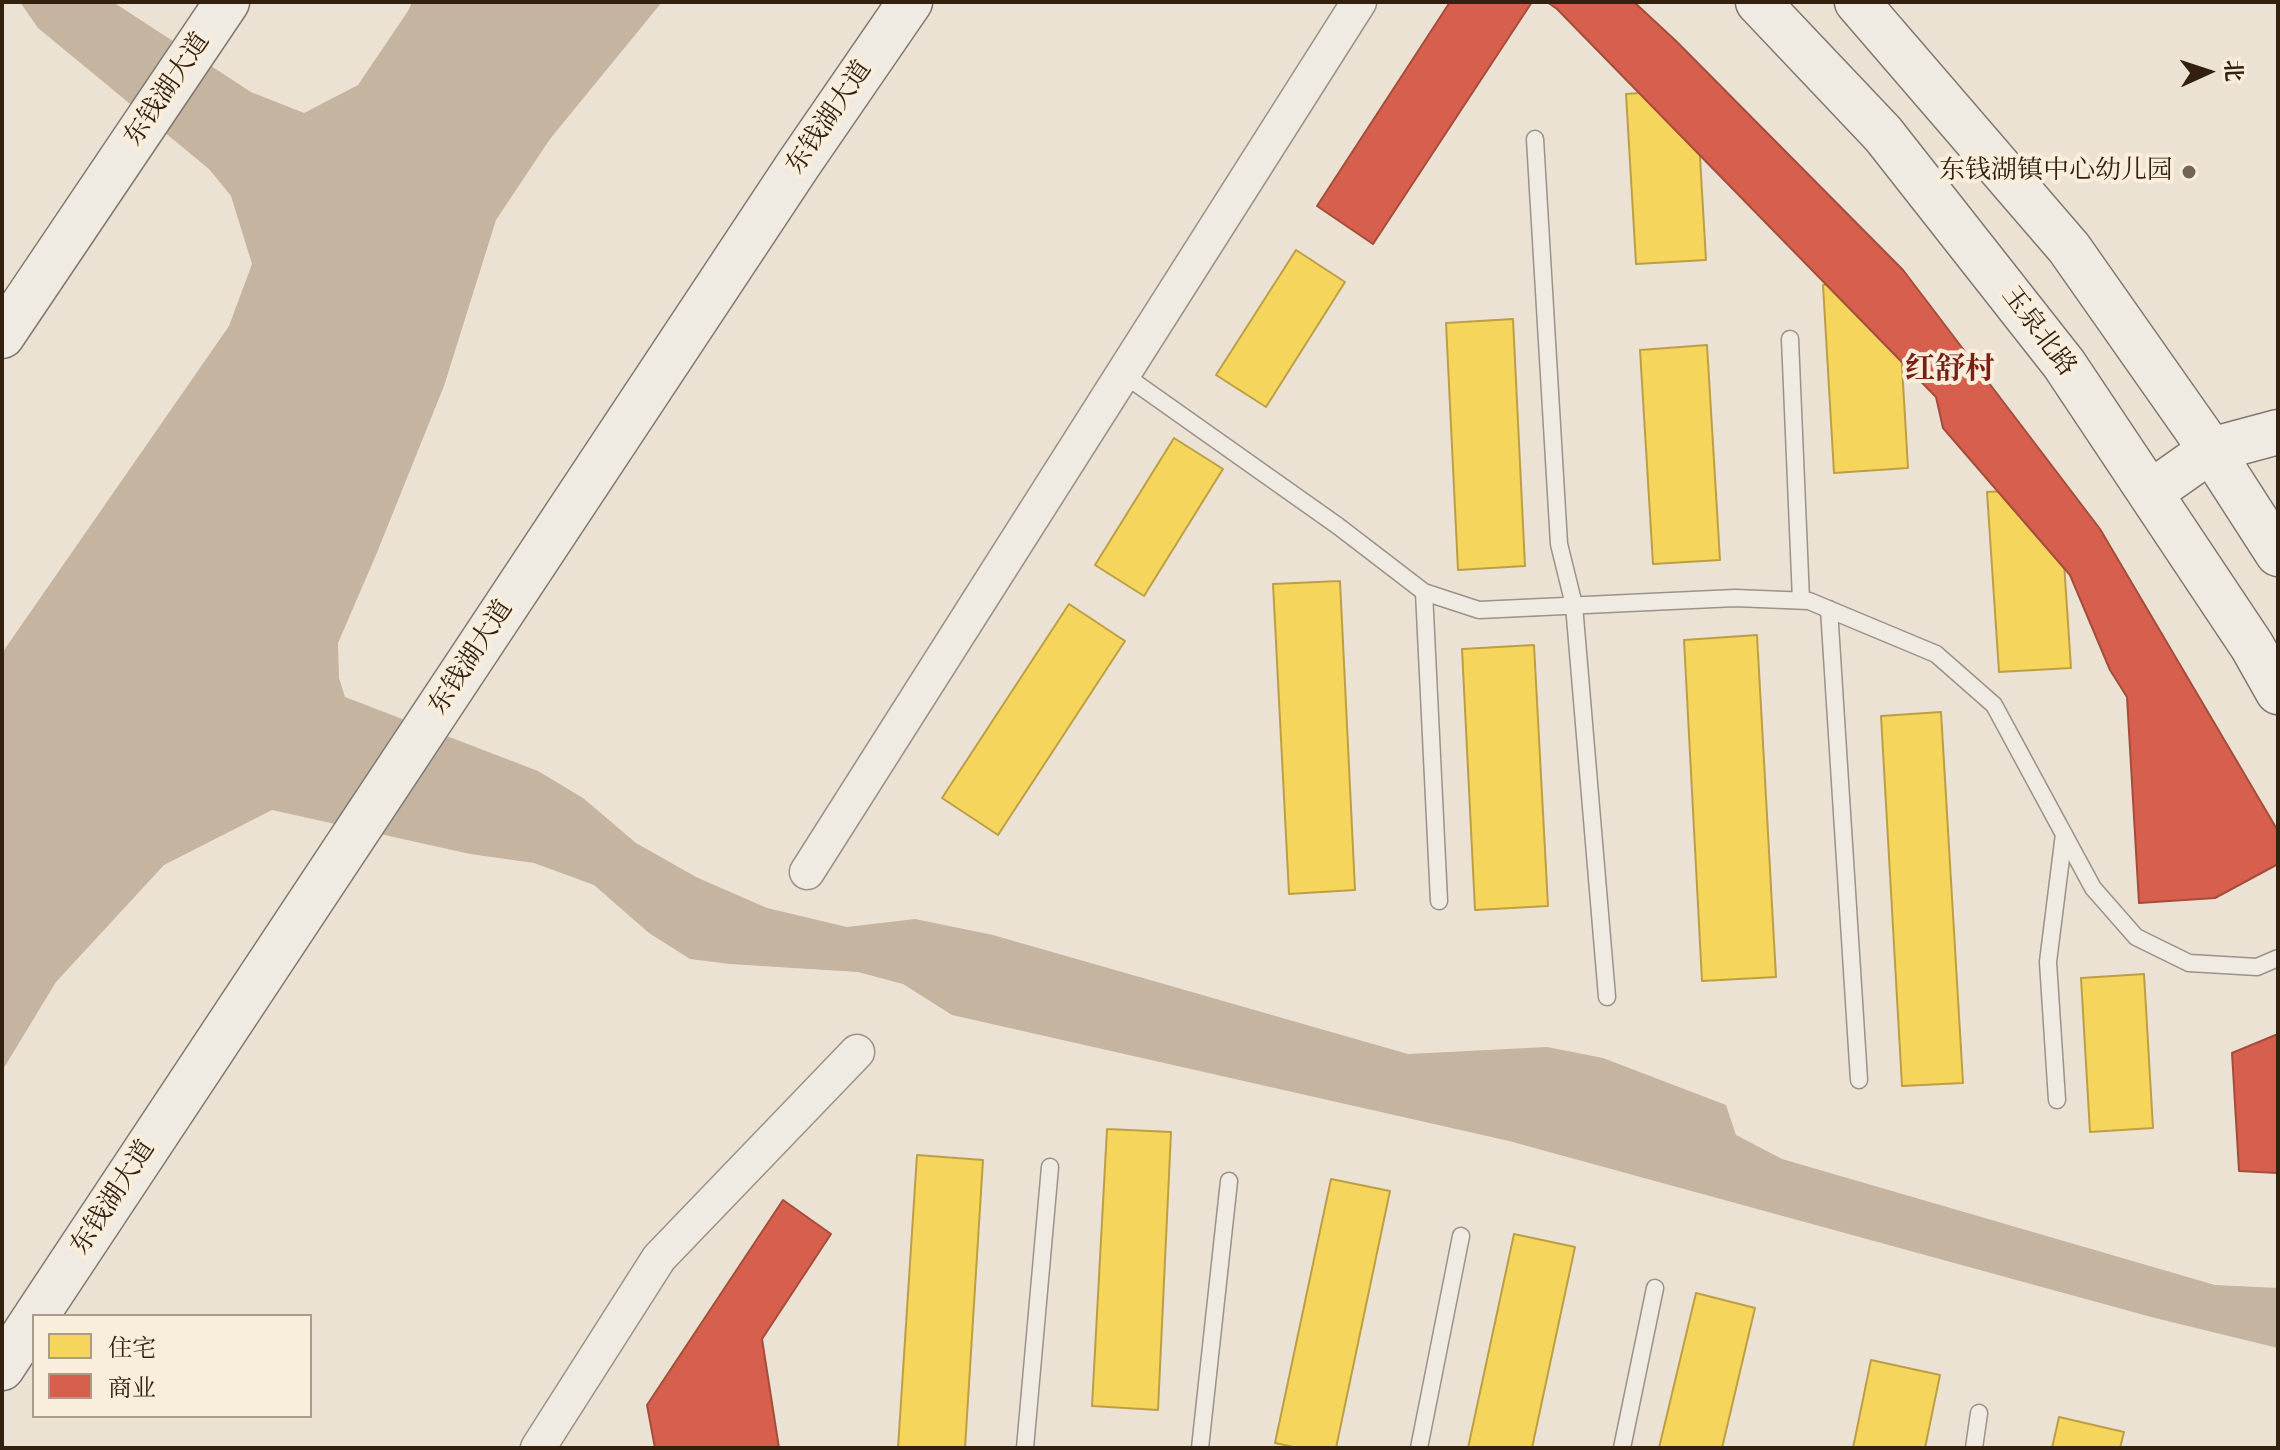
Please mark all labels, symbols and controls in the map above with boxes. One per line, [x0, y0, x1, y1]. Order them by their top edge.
street label: 东钱湖大道 [119, 27, 217, 153]
north arrow [2168, 32, 2248, 112]
street label: 东钱湖大道 [781, 55, 879, 181]
text: 北 [2218, 59, 2247, 82]
place label: 东钱湖镇中心幼儿园 [1939, 156, 2173, 188]
marker: 东钱湖镇中心幼儿园 [2180, 163, 2198, 181]
street label: 玉泉北路 [1994, 281, 2082, 383]
district label: 红舒村 [1905, 353, 1995, 389]
street label: 东钱湖大道 [424, 595, 520, 721]
street label: 东钱湖大道 [66, 1135, 162, 1261]
legend [32, 1314, 312, 1418]
text: 住宅 [108, 1334, 156, 1364]
text: 商业 [108, 1374, 156, 1404]

